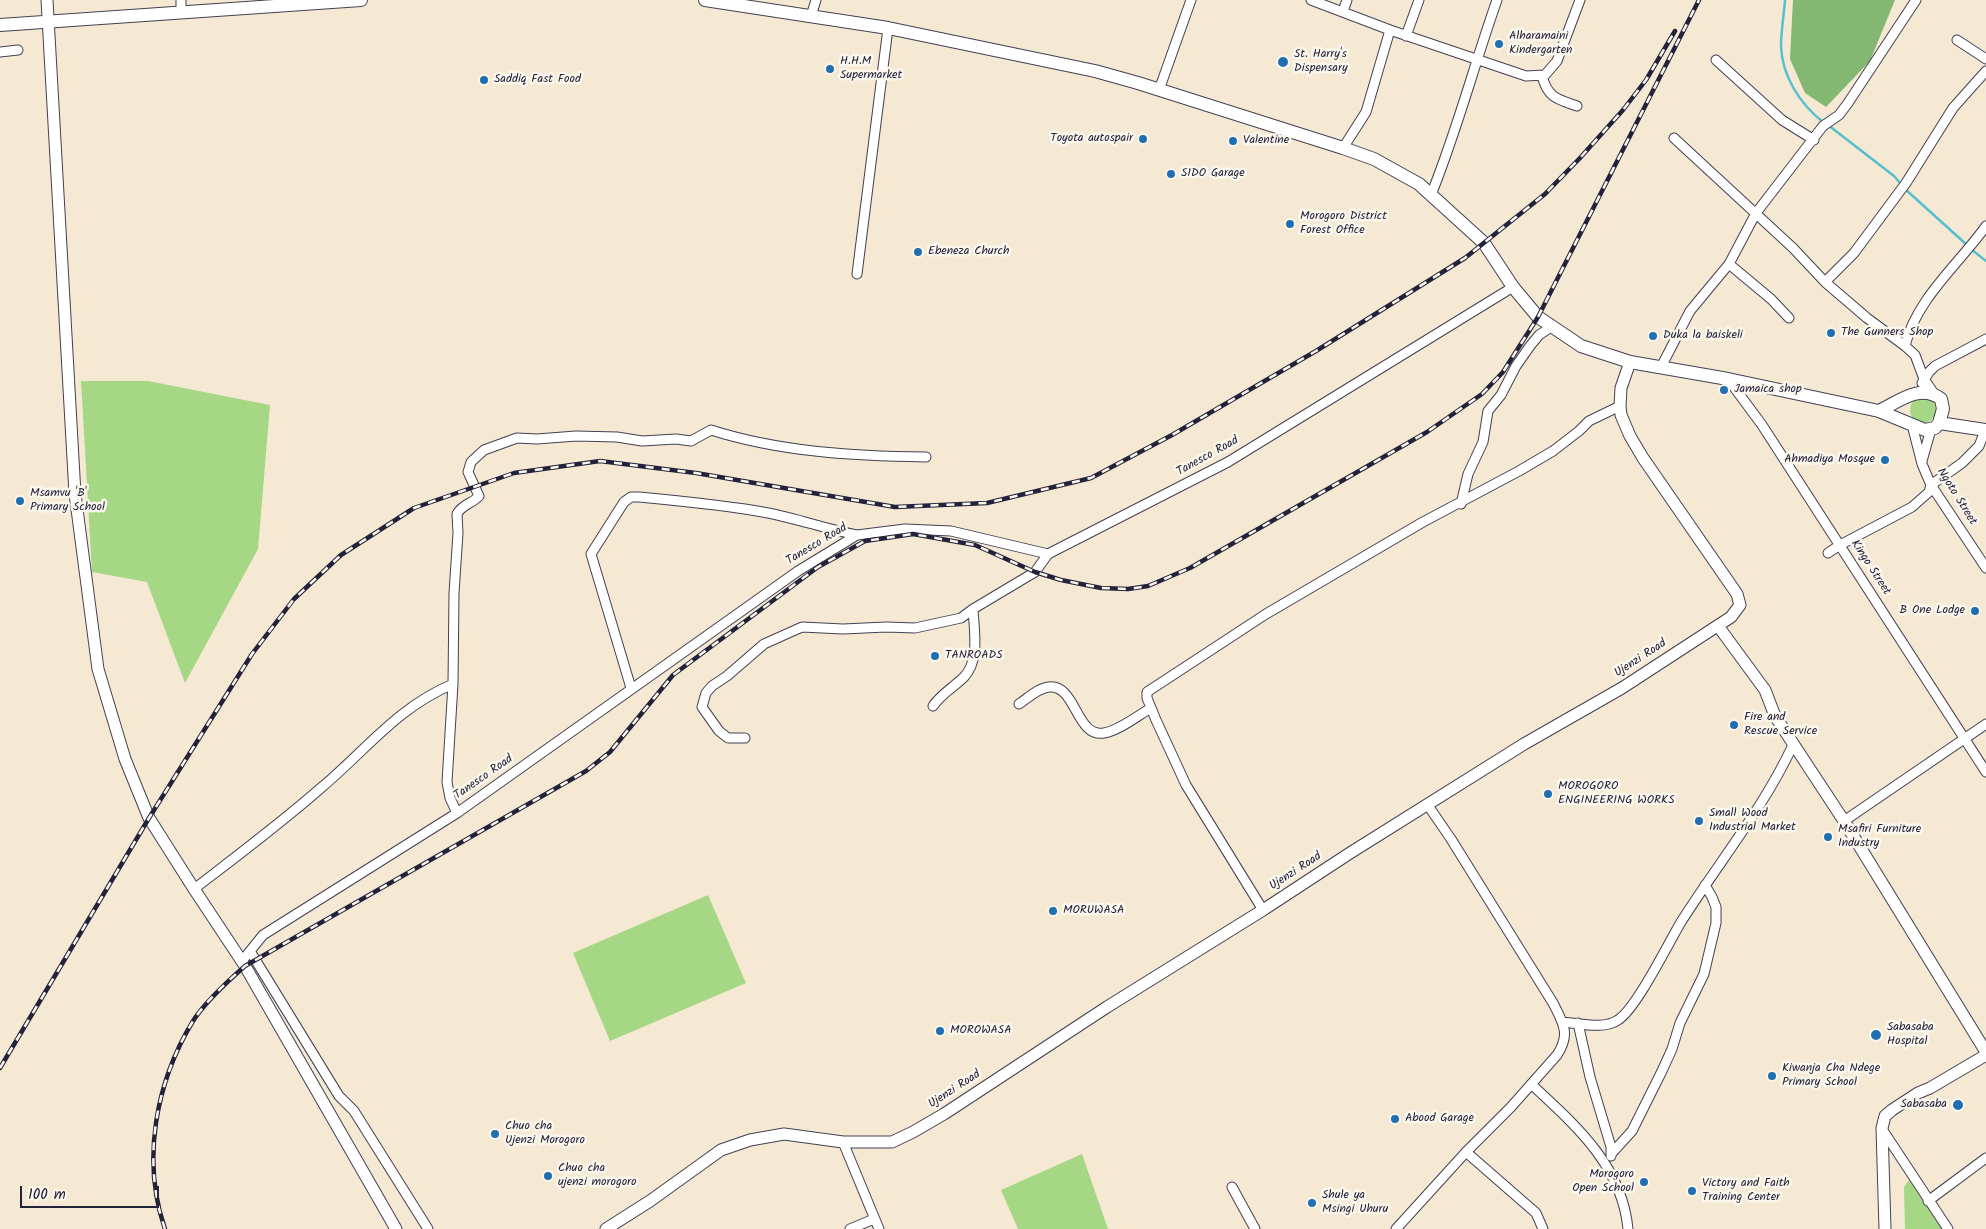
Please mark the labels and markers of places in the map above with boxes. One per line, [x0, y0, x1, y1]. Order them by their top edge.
place label: Alharamaini Kindergarten [1509, 30, 1572, 58]
marker: Alharamaini Kindergarten [1493, 38, 1505, 50]
place label: St. Harry's Dispensary [1294, 48, 1348, 76]
place label: H.H.M Supermarket [840, 55, 902, 83]
marker: St. Harry's Dispensary [1276, 55, 1290, 69]
marker: H.H.M Supermarket [824, 63, 836, 75]
place label: Saddiq Fast Food [494, 73, 581, 87]
marker: Saddiq Fast Food [478, 74, 490, 86]
place label: Toyota autospair [1050, 132, 1133, 146]
marker: Toyota autospair [1137, 133, 1149, 145]
place label: Valentine [1243, 134, 1289, 148]
marker: Valentine [1227, 135, 1239, 147]
place label: SIDO Garage [1181, 167, 1245, 181]
marker: SIDO Garage [1165, 168, 1177, 180]
place label: Morogoro District Forest Office [1300, 210, 1387, 238]
marker: Morogoro District Forest Office [1284, 218, 1296, 230]
place label: Ebeneza Church [928, 245, 1009, 259]
marker: Ebeneza Church [912, 246, 924, 258]
place label: The Gunners Shop [1841, 326, 1933, 340]
marker: The Gunners Shop [1825, 327, 1837, 339]
place label: Duka la baiskeli [1663, 329, 1743, 343]
marker: Duka la baiskeli [1647, 330, 1659, 342]
place label: Jamaica shop [1734, 383, 1802, 397]
marker: Jamaica shop [1718, 384, 1730, 396]
place label: Ahmadiya Mosque [1784, 453, 1875, 467]
marker: Ahmadiya Mosque [1879, 454, 1891, 466]
place label: Msamvu 'B' Primary School [30, 487, 105, 515]
marker: Msamvu 'B' Primary School [14, 495, 26, 507]
place label: B One Lodge [1900, 604, 1965, 618]
marker: B One Lodge [1969, 605, 1981, 617]
place label: TANROADS [945, 649, 1003, 663]
marker: TANROADS [929, 650, 941, 662]
place label: Fire and Rescue Service [1744, 711, 1817, 739]
marker: Fire and Rescue Service [1728, 719, 1740, 731]
place label: MOROGORO ENGINEERING WORKS [1558, 780, 1675, 808]
marker: MOROGORO ENGINEERING WORKS [1542, 788, 1554, 800]
place label: Small Wood Industrial Market [1709, 807, 1796, 835]
marker: Small Wood Industrial Market [1693, 815, 1705, 827]
place label: Msafiri Furniture Industry [1838, 823, 1921, 851]
marker: Msafiri Furniture Industry [1822, 831, 1834, 843]
place label: MORUWASA [1063, 904, 1124, 918]
marker: MORUWASA [1047, 905, 1059, 917]
place label: Sabasaba Hospital [1887, 1021, 1934, 1049]
place label: MOROWASA [950, 1024, 1012, 1038]
marker: MOROWASA [934, 1025, 946, 1037]
marker: Sabasaba Hospital [1869, 1028, 1883, 1042]
place label: Kiwanja Cha Ndege Primary School [1782, 1062, 1880, 1090]
marker: Kiwanja Cha Ndege Primary School [1766, 1070, 1778, 1082]
place label: Sabasaba [1900, 1098, 1947, 1112]
marker: Sabasaba [1951, 1098, 1965, 1112]
place label: Abood Garage [1405, 1112, 1474, 1126]
marker: Abood Garage [1389, 1113, 1401, 1125]
place label: Chuo cha Ujenzi Morogoro [505, 1120, 585, 1148]
marker: Chuo cha Ujenzi Morogoro [489, 1128, 501, 1140]
place label: Chuo cha ujenzi morogoro [558, 1162, 637, 1190]
place label: Morogoro Open School [1572, 1168, 1634, 1196]
marker: Chuo cha ujenzi morogoro [542, 1170, 554, 1182]
marker: Morogoro Open School [1638, 1176, 1650, 1188]
place label: Victory and Faith Training Center [1702, 1177, 1790, 1205]
marker: Victory and Faith Training Center [1686, 1185, 1698, 1197]
place label: Shule ya Msingi Uhuru [1322, 1189, 1388, 1217]
marker: Shule ya Msingi Uhuru [1306, 1197, 1318, 1209]

